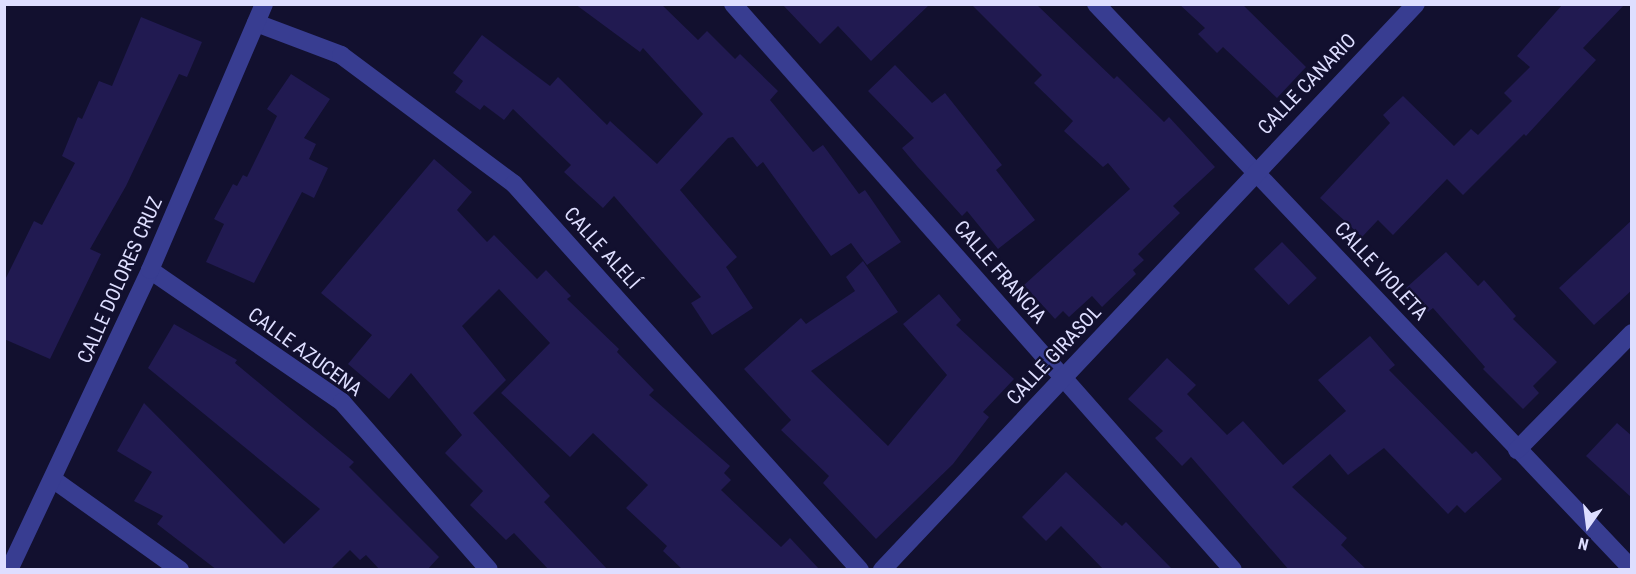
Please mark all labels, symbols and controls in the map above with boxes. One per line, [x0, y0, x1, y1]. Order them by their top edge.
street label: CALLE CANARIO [1253, 29, 1361, 139]
street label: CALLE DOLORES CRUZ [72, 193, 168, 367]
street label: CALLE ALELÍ [559, 202, 645, 294]
street label: CALLE FRANCIA [949, 216, 1051, 328]
street label: CALLE VIOLETA [1329, 217, 1433, 325]
street label: CALLE GIRASOL [1002, 300, 1106, 410]
street label: CALLE AZUCENA [243, 303, 367, 401]
north arrow [1558, 496, 1618, 556]
text: N [1576, 534, 1591, 554]

